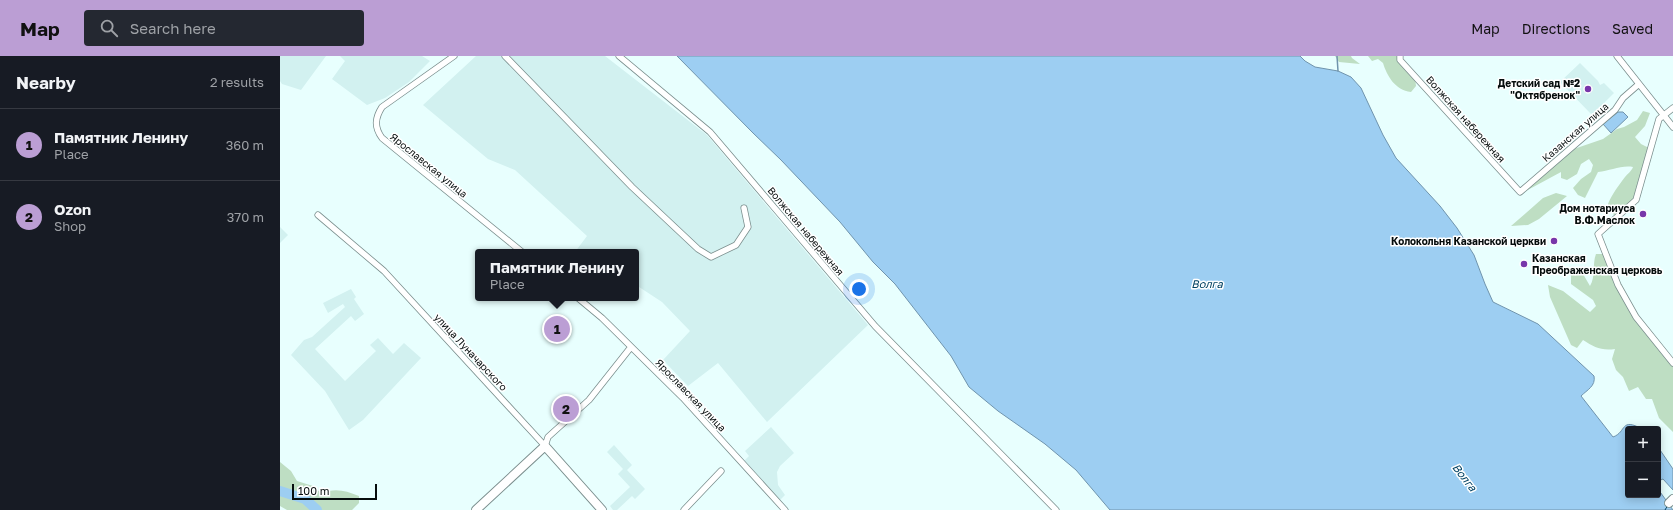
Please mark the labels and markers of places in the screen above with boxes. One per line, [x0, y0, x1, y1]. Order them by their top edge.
place label: Детский сад №2 "Октябренок" [1498, 77, 1580, 101]
marker: Детский сад №2 "Октябренок" [1583, 84, 1593, 94]
place label: Дом нотариуса В.Ф.Маслок [1559, 202, 1635, 226]
marker: Дом нотариуса В.Ф.Маслок [1638, 209, 1648, 219]
place label: Колокольня Казанской церкви [1391, 235, 1546, 247]
marker: Колокольня Казанской церкви [1549, 236, 1559, 246]
place label: Казанская Преображенская церковь [1532, 252, 1663, 276]
marker: Казанская Преображенская церковь [1519, 259, 1529, 269]
pin: 1 [544, 314, 570, 344]
pin: 2 [553, 394, 579, 424]

